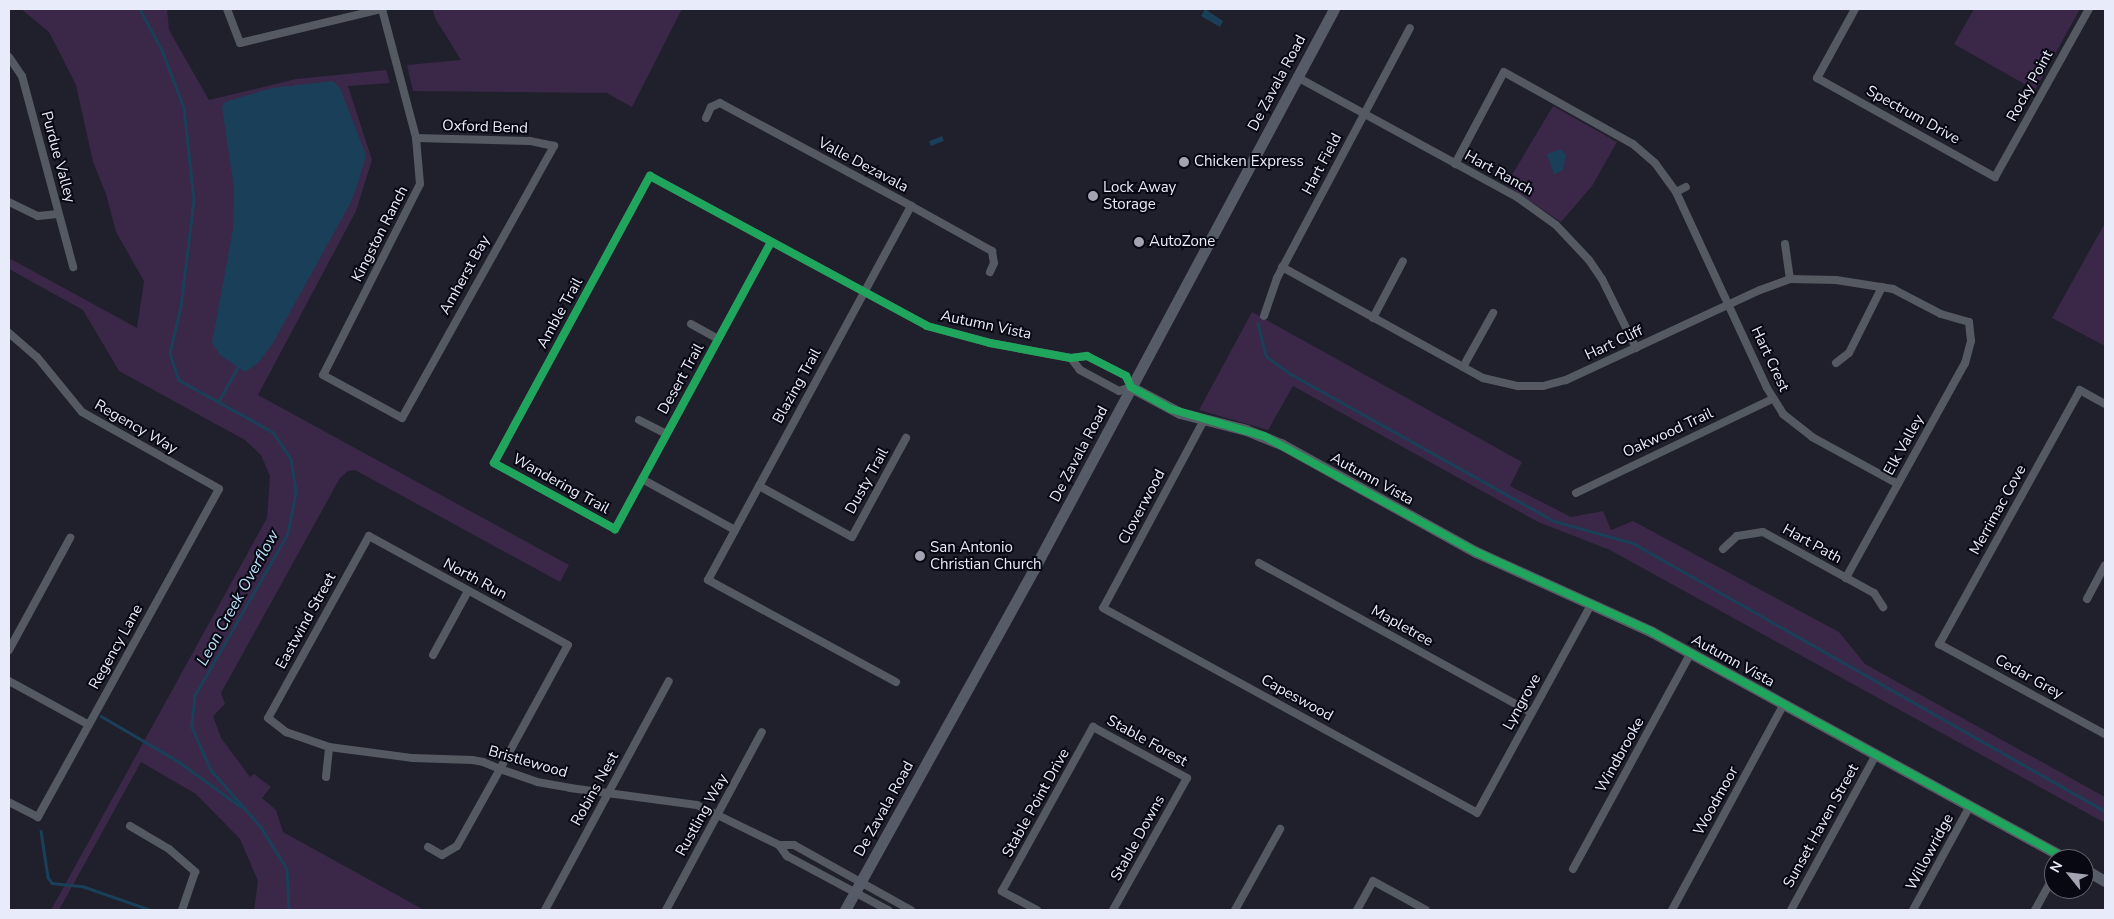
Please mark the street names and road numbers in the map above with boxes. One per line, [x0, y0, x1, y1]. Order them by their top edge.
street label: De Zavala Road [1244, 32, 1310, 134]
street label: Rocky Point [2003, 47, 2057, 125]
street label: Spectrum Drive [1863, 82, 1963, 148]
street label: Purdue Valley [37, 109, 79, 205]
street label: Oxford Bend [442, 117, 528, 137]
street label: Hart Field [1298, 130, 1346, 198]
street label: Valle Dezavala [815, 134, 911, 196]
street label: Hart Ranch [1461, 147, 1537, 199]
street label: Kingston Ranch [348, 183, 412, 285]
street label: Amherst Bay [436, 232, 494, 318]
street label: Amble Trail [533, 275, 587, 351]
street label: Autumn Vista [939, 307, 1033, 343]
street label: Hart Cliff [1582, 322, 1646, 364]
street label: Hart Crest [1747, 323, 1793, 395]
street label: Desert Trail [654, 340, 708, 418]
street label: Blazing Trail [769, 345, 825, 427]
street label: Regency Way [91, 396, 181, 458]
street label: De Zavala Road [1046, 403, 1112, 505]
street label: Oakwood Trail [1620, 404, 1716, 462]
street label: Elk Valley [1880, 412, 1928, 478]
street label: Dusty Trail [842, 445, 892, 517]
street label: Autumn Vista [1327, 449, 1417, 509]
street label: Wandering Trail [509, 450, 613, 518]
street label: Merrimac Cove [1966, 462, 2030, 558]
street label: Cloverwood [1115, 467, 1169, 547]
street label: Hart Path [1779, 520, 1845, 568]
street label: North Run [440, 555, 510, 603]
street label: Eastwind Street [272, 570, 340, 672]
street label: Regency Lane [85, 601, 147, 693]
street label: Mapletree [1368, 602, 1436, 650]
street label: Autumn Vista [1688, 631, 1778, 691]
street label: Cedar Grey [1992, 651, 2066, 703]
street label: Capeswood [1258, 671, 1336, 725]
street label: Lyngrove [1499, 671, 1545, 733]
street label: Stable Forest [1104, 711, 1190, 771]
street label: Windbrooke [1592, 714, 1648, 796]
street label: Bristlewood [486, 742, 570, 782]
street label: Stable Point Drive [999, 745, 1073, 861]
street label: Robins Nest [567, 749, 623, 829]
street label: De Zavala Road [850, 758, 918, 860]
street label: Sunset Haven Street [1780, 761, 1862, 891]
street label: Woodmoor [1690, 763, 1742, 839]
street label: Rustling Way [672, 771, 732, 859]
street label: Stable Downs [1107, 792, 1169, 884]
street label: Willowridge [1902, 811, 1958, 893]

